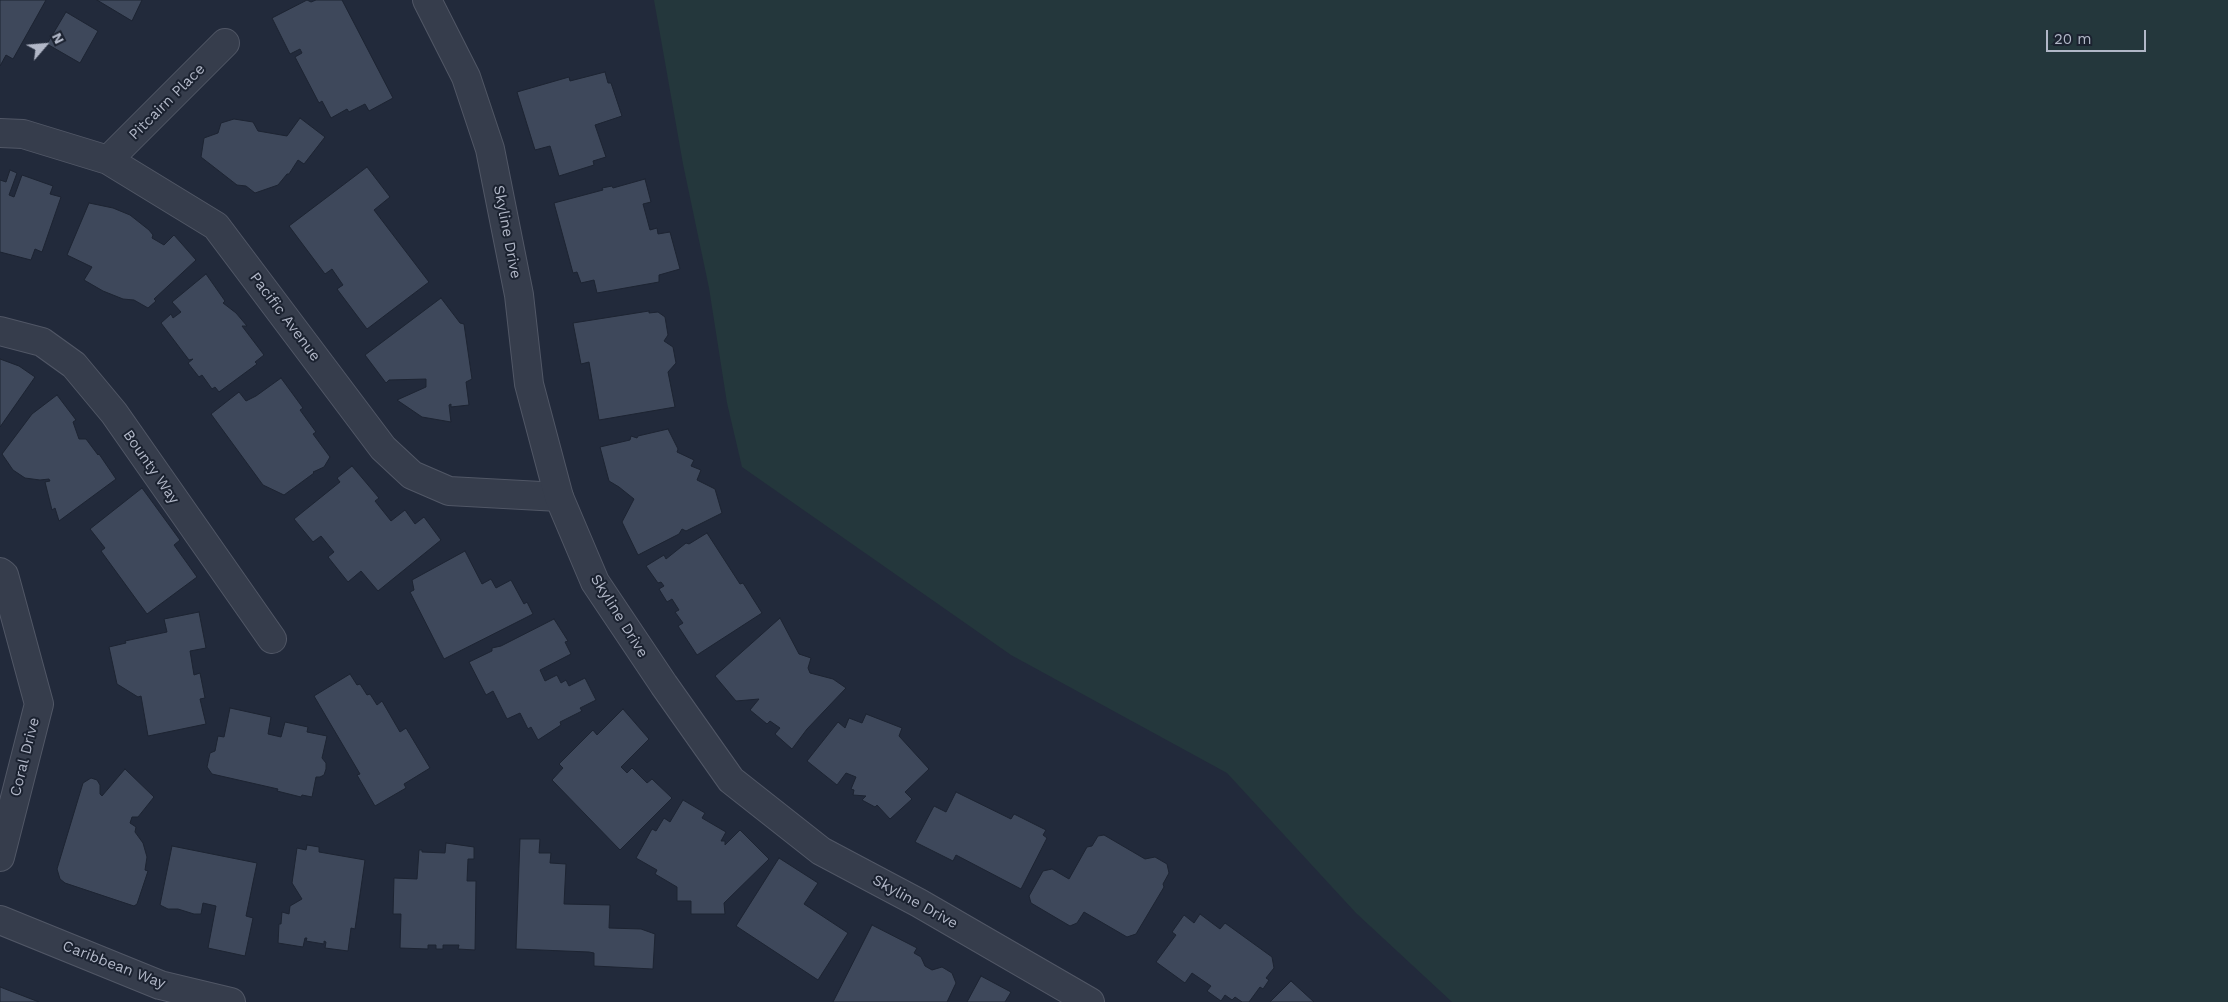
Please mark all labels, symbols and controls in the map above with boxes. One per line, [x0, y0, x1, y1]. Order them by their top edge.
north arrow [20, 20, 70, 70]
scale bar [2048, 20, 2148, 52]
text: N [49, 30, 68, 46]
text: 20 m [2054, 30, 2092, 48]
street label: Pitcairn Place [125, 60, 209, 144]
street label: Skyline Drive [489, 184, 525, 280]
street label: Pacific Avenue [246, 269, 324, 365]
street label: Bounty Way [119, 427, 183, 507]
street label: Skyline Drive [586, 571, 652, 661]
street label: Coral Drive [7, 716, 43, 798]
street label: Skyline Drive [869, 871, 961, 933]
street label: Caribbean Way [60, 937, 168, 993]

